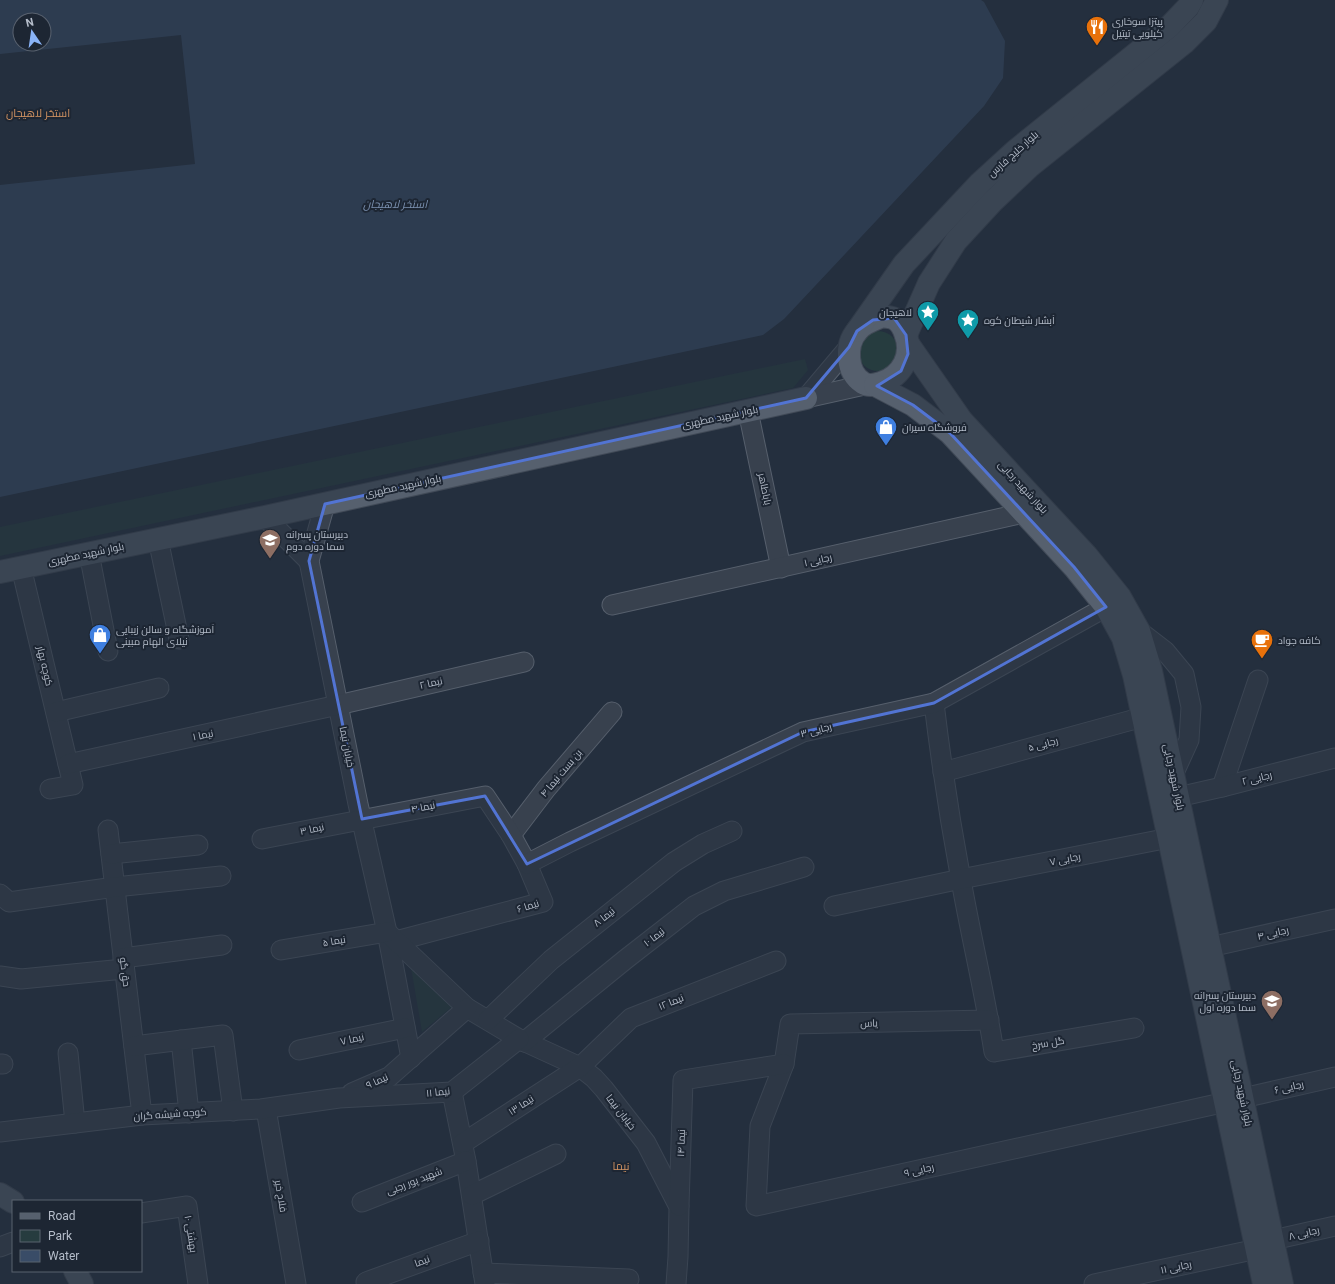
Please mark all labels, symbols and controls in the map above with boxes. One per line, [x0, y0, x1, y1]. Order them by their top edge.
north arrow [12, 12, 52, 52]
restaurant icon: پیتزا سوخاری کیلویی تیتیل [1084, 14, 1110, 47]
text: N [25, 15, 35, 30]
place label: پیتزا سوخاری کیلویی تیتیل [1112, 16, 1163, 40]
district label: استخر لاهیجان [6, 107, 70, 120]
street label: بلوار خلیج فارس [986, 129, 1041, 180]
water label: استخر لاهیجان [363, 198, 428, 211]
place icon: لاهيجان [915, 299, 941, 332]
place label: لاهيجان [879, 307, 912, 319]
place icon: آبشار شیطان کوه [955, 307, 981, 340]
place label: آبشار شیطان کوه [984, 315, 1055, 327]
street label: بلوار شهید مطهری [681, 404, 759, 431]
shop icon: فروشگاه سیران [873, 414, 899, 447]
place label: فروشگاه سیران [902, 422, 967, 434]
street label: بلوار شهید رجایی [995, 459, 1050, 516]
street label: باباطاهر [756, 471, 774, 506]
street label: بلوار شهید مطهری [364, 473, 442, 500]
school or university icon: دبیرستان پسرانه سما دوره دوم [257, 527, 283, 560]
place label: دبیرستان پسرانه سما دوره دوم [286, 529, 348, 554]
street label: بلوار شهید مطهری [47, 541, 125, 568]
street label: رجایی ۱ [803, 551, 833, 570]
shop icon: آموزشگاه و سالن زیبایی نیلای الهام مبینی [87, 622, 113, 655]
place label: آموزشگاه و سالن زیبایی نیلای الهام مبینی [116, 624, 215, 649]
cafe icon: کافه جواد [1249, 627, 1275, 660]
place label: کافه جواد [1278, 635, 1320, 646]
street label: کوچه بهار [34, 644, 55, 687]
street label: نیما ۲ [419, 675, 443, 691]
street label: رجایی ۳ [799, 721, 833, 740]
street label: خیابان نیما [337, 726, 356, 769]
street label: نیما ۱ [192, 727, 214, 743]
street label: رجایی ۵ [1027, 735, 1059, 754]
street label: بلوار شهید رجایی [1161, 743, 1186, 811]
street label: بن بست نیما ۴ [538, 747, 585, 800]
street label: رجایی ۲ [1241, 769, 1273, 788]
street label: نیما ۴ [410, 799, 436, 815]
street label: نیما ۳ [299, 821, 325, 837]
street label: رجایی ۷ [1049, 851, 1082, 868]
street label: نیما ۶ [516, 897, 540, 915]
street label: نیما ۸ [591, 905, 617, 929]
street label: رجایی ۴ [1256, 924, 1290, 943]
street label: نیما ۱۰ [641, 925, 667, 949]
street label: نیما ۵ [322, 934, 346, 948]
street label: حق گو [117, 957, 132, 987]
school or university icon: دبیرستان پسرانه سما دوره اول [1259, 988, 1285, 1021]
place label: دبیرستان پسرانه سما دوره اول [1194, 990, 1256, 1014]
street label: نیما ۱۲ [657, 992, 685, 1012]
street label: یاس [860, 1017, 878, 1030]
street label: نیما ۷ [339, 1031, 365, 1047]
street label: گل سرخ [1031, 1035, 1065, 1052]
street label: بلوار شهید رجایی [1229, 1059, 1254, 1127]
street label: نیما ۹ [364, 1071, 390, 1091]
street label: رجایی ۶ [1273, 1078, 1305, 1097]
street label: نیما ۱۱ [425, 1085, 451, 1099]
street label: خیابان نیما [603, 1092, 638, 1132]
street label: نیما ۱۳ [506, 1093, 536, 1117]
street label: کوچه شیشه گران [133, 1106, 207, 1123]
street label: نیما ۱۴ [675, 1129, 687, 1157]
district label: نیما [613, 1160, 629, 1173]
street label: رجایی ۹ [903, 1161, 935, 1180]
street label: شهید پور رجبی [384, 1165, 444, 1198]
street label: فلاح خیر [272, 1178, 289, 1213]
legend [12, 1200, 142, 1272]
text: Road [48, 1209, 76, 1223]
street label: بهشتی ۱۰ [182, 1215, 199, 1254]
street label: رجایی ۸ [1287, 1224, 1321, 1243]
text: Park [48, 1229, 73, 1243]
text: Water [48, 1249, 79, 1263]
street label: نیما [413, 1253, 431, 1269]
street label: رجایی ۱۱ [1160, 1258, 1193, 1277]

